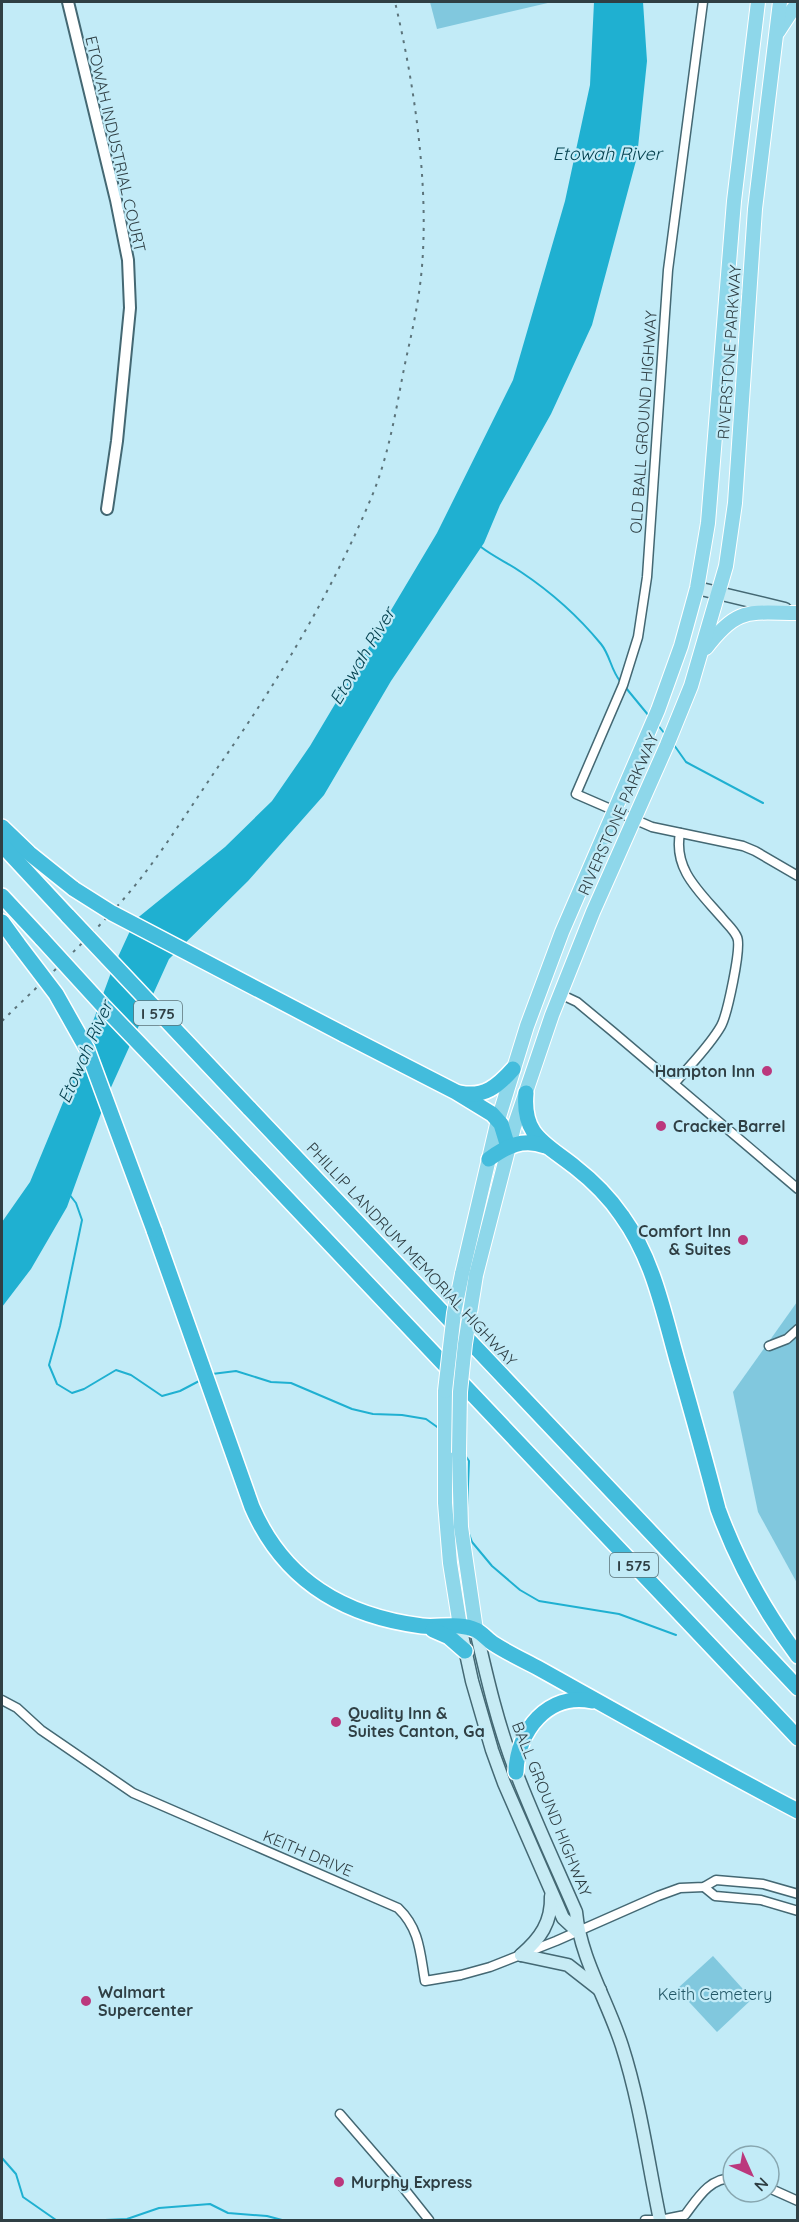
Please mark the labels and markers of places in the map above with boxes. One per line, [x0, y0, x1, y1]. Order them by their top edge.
place label: Hampton Inn [655, 1061, 755, 1081]
marker: Hampton Inn [760, 1064, 774, 1078]
place label: Cracker Barrel [673, 1116, 786, 1136]
marker: Cracker Barrel [654, 1119, 668, 1133]
place label: Comfort Inn & Suites [638, 1221, 731, 1259]
marker: Comfort Inn & Suites [736, 1233, 750, 1247]
place label: Quality Inn & Suites Canton, Ga [348, 1703, 485, 1741]
marker: Quality Inn & Suites Canton, Ga [329, 1715, 343, 1729]
place label: Walmart Supercenter [98, 1982, 193, 2020]
marker: Walmart Supercenter [79, 1994, 93, 2008]
place label: Murphy Express [351, 2172, 472, 2192]
marker: Murphy Express [332, 2175, 346, 2189]

